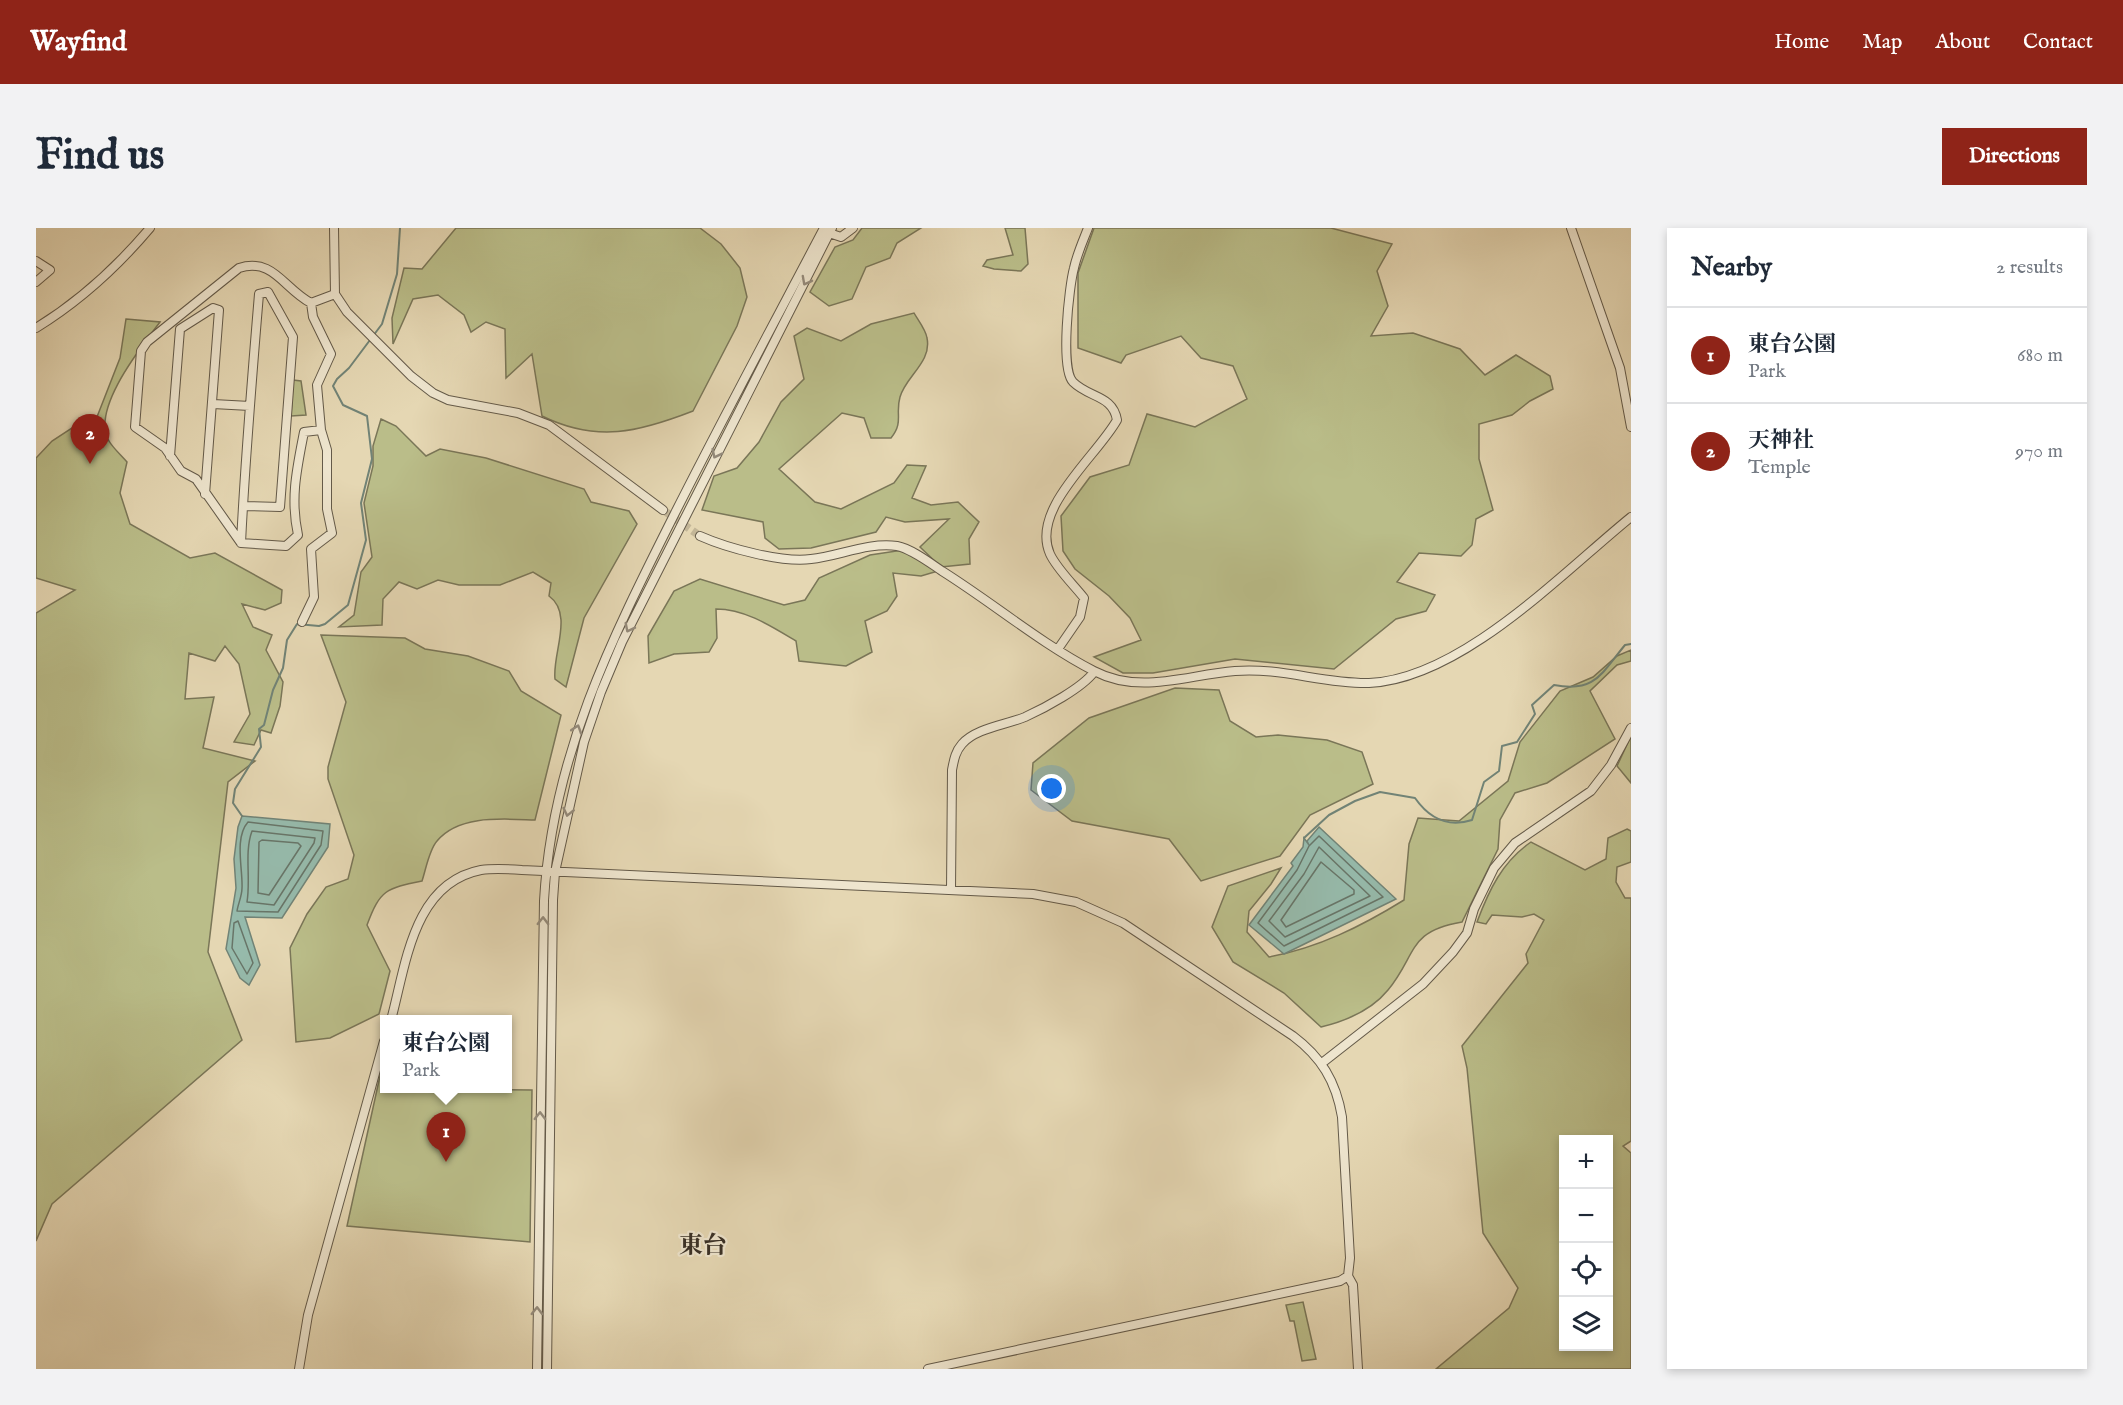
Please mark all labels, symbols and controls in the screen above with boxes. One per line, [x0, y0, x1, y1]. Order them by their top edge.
text: Wayfind [30, 25, 127, 60]
text: Home [1774, 29, 1829, 56]
text: Map [1862, 29, 1902, 56]
text: About [1935, 29, 1990, 56]
text: Contact [2023, 29, 2093, 56]
button: Directions [1942, 128, 2087, 185]
text: Find us [36, 130, 164, 183]
text: Nearby [1691, 251, 1772, 284]
text: 2 results [1996, 255, 2063, 280]
one-way arrow [802, 274, 813, 285]
text: 東台公園 [1748, 331, 1836, 359]
text: 1 [1707, 343, 1714, 368]
text: 680 m [2017, 343, 2063, 368]
text: Park [1748, 359, 1786, 384]
pin: 2 [70, 414, 110, 464]
text: 天神社 [1748, 427, 1814, 455]
text: 2 [1706, 439, 1715, 464]
text: 970 m [2015, 439, 2063, 464]
one-way arrow [712, 447, 723, 458]
text: Temple [1748, 455, 1811, 480]
one-way arrow [625, 622, 636, 632]
one-way arrow [570, 724, 582, 735]
your location [1037, 774, 1066, 803]
one-way arrow [563, 807, 576, 817]
one-way arrow [537, 916, 550, 925]
popup [380, 1015, 512, 1093]
text: 東台公園 [402, 1030, 490, 1058]
text: Park [402, 1058, 440, 1083]
one-way arrow [534, 1111, 546, 1120]
pin: 1 [426, 1112, 466, 1162]
map controls [1559, 1135, 1613, 1351]
button: + [1559, 1135, 1613, 1189]
button: − [1559, 1189, 1613, 1243]
district label: 東台 [679, 1231, 727, 1262]
button: locate [1559, 1243, 1613, 1297]
button: layers [1559, 1297, 1613, 1351]
one-way arrow [530, 1306, 543, 1315]

